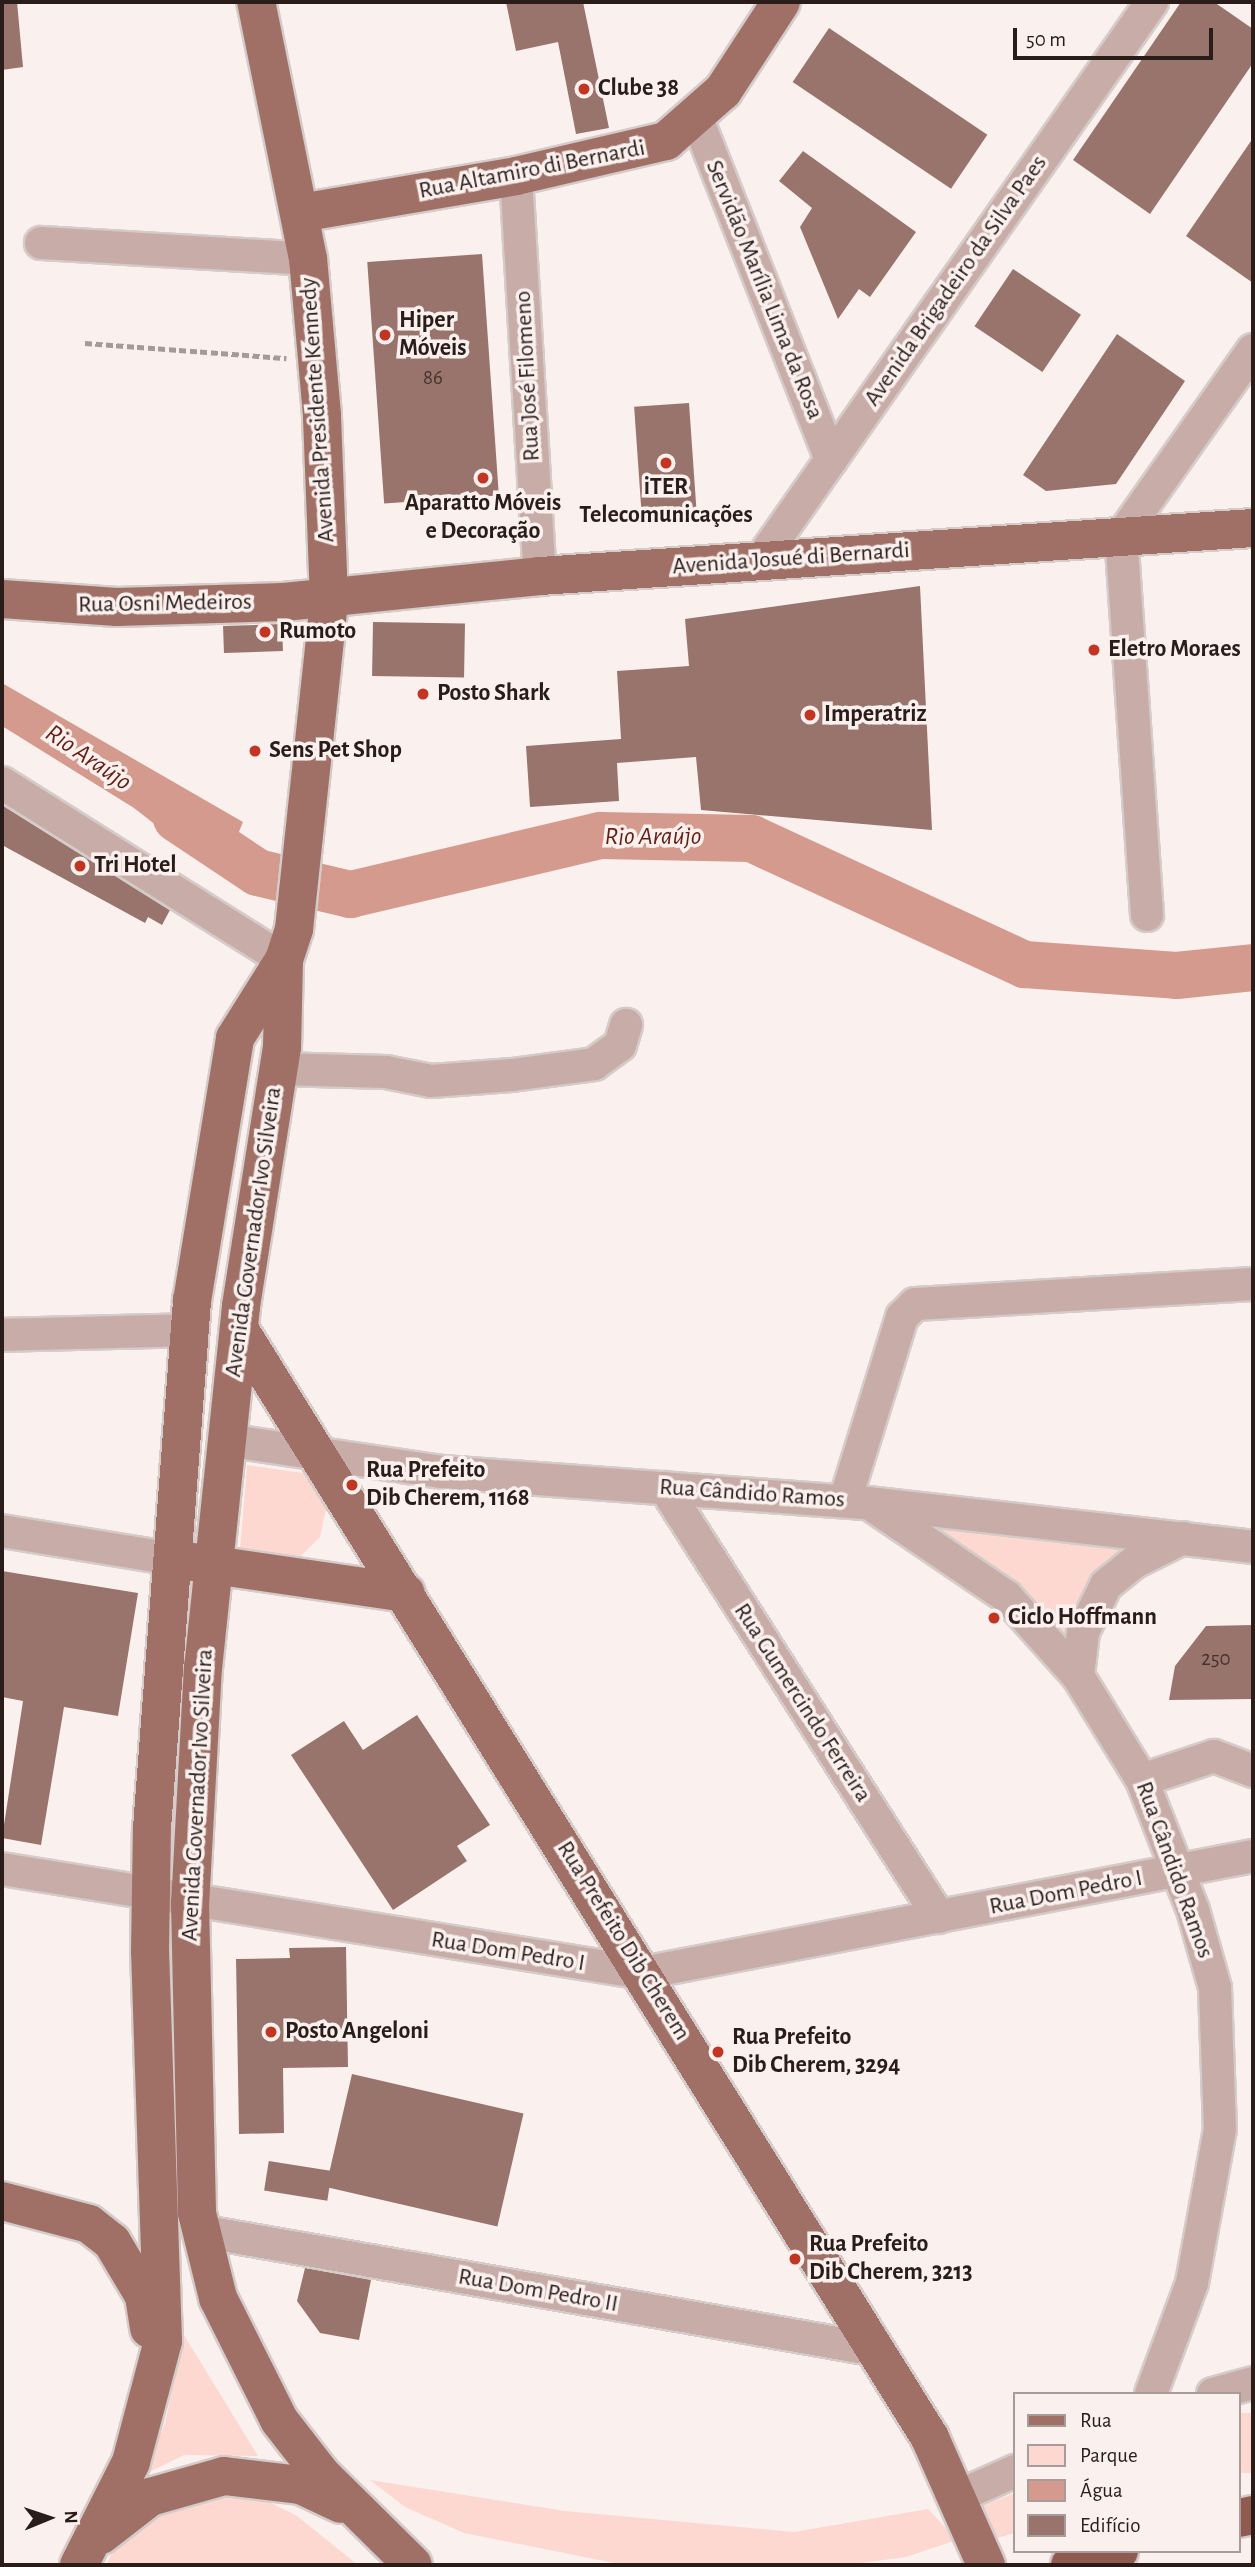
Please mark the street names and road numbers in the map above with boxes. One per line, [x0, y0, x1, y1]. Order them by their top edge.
street label: Rua Altamiro di Bernardi [416, 134, 648, 206]
street label: Avenida Brigadeiro da Silva Paes [858, 150, 1054, 412]
street label: Servidão Marília Lima da Rosa [699, 156, 829, 424]
street label: Avenida Presidente Kennedy [294, 276, 342, 544]
street label: Rua José Filomeno [509, 290, 547, 462]
street label: Avenida Josué di Bernardi [671, 536, 911, 582]
street label: Rua Osni Medeiros [78, 588, 252, 620]
street label: Avenida Governador Ivo Silveira [219, 1085, 289, 1379]
street label: Rua Cândido Ramos [658, 1473, 846, 1515]
street label: Rua Gumercindo Ferreira [727, 1598, 877, 1808]
street label: Avenida Governador Ivo Silveira [176, 1648, 220, 1942]
street label: Rua Cândido Ramos [1129, 1778, 1219, 1962]
street label: Rua Prefeito Dib Cherem [550, 1836, 696, 2046]
street label: Rua Dom Pedro I [987, 1864, 1145, 1922]
street label: Rua Dom Pedro I [429, 1926, 587, 1978]
street label: Rua Dom Pedro II [456, 2263, 620, 2319]

